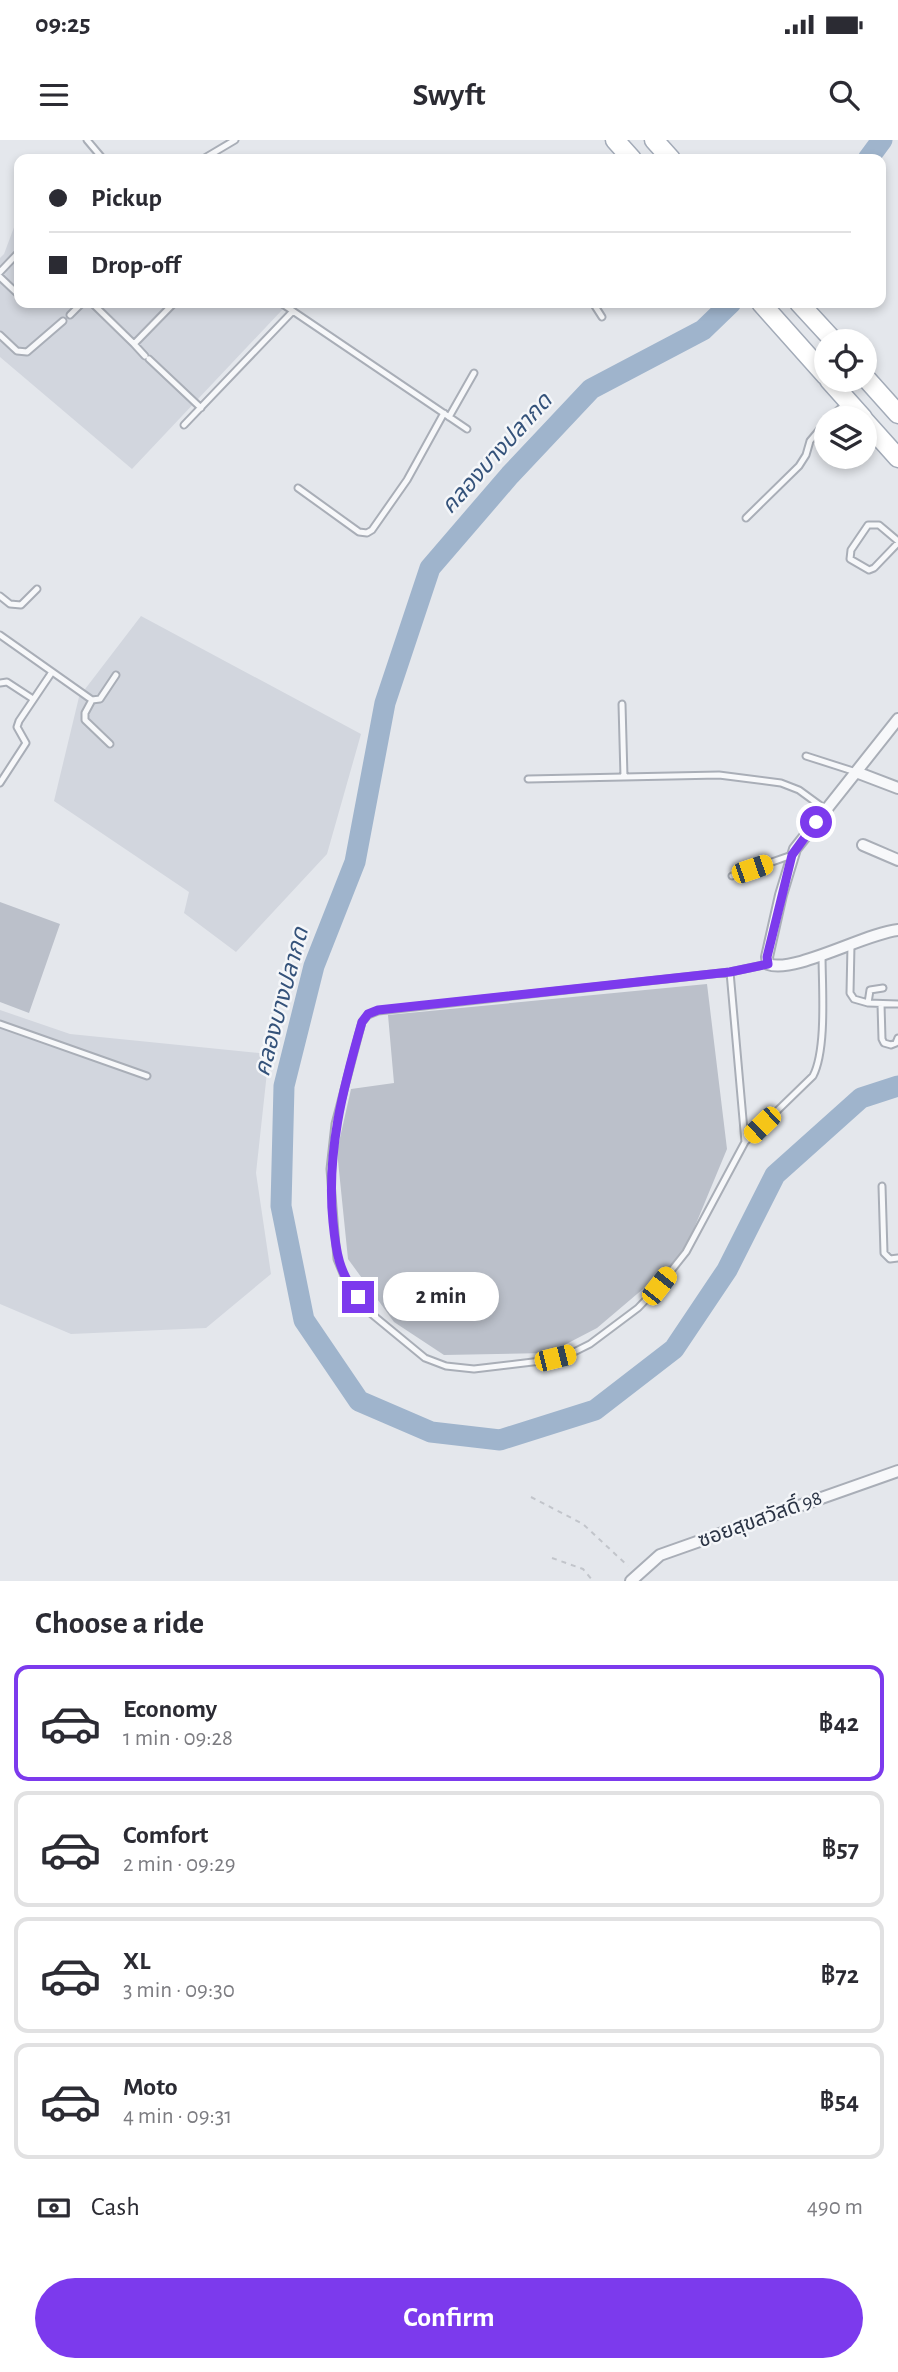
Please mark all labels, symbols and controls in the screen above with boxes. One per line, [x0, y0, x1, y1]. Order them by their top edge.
text: 09:25 [35, 11, 91, 37]
icon: menu [35, 76, 73, 114]
icon: search [825, 76, 863, 114]
text: Swyft [412, 79, 486, 111]
text: Pickup [91, 185, 162, 211]
text: Drop-off [91, 252, 180, 278]
map controls [814, 329, 877, 469]
button: locate [814, 329, 877, 392]
water label: คลองบางปลากด [437, 389, 557, 518]
button: layers [814, 406, 877, 469]
route start [800, 806, 832, 838]
car [729, 852, 776, 886]
water label: คลองบางปลากด [251, 924, 313, 1079]
car [740, 1103, 785, 1147]
car [638, 1263, 681, 1309]
callout: 2 min [382, 1272, 498, 1322]
route end [342, 1281, 374, 1313]
text: 2 min [415, 1285, 467, 1308]
car [533, 1343, 578, 1373]
street label: ซอยสุขสวัสดิ์ 98 [694, 1484, 825, 1553]
text: Choose a ride [35, 1607, 204, 1639]
icon: car [39, 1692, 102, 1755]
text: Economy [123, 1696, 217, 1722]
text: ฿42 [819, 1710, 859, 1736]
text: 1 min · 09:28 [123, 1727, 233, 1750]
icon: car [39, 1818, 102, 1881]
text: Comfort [123, 1822, 208, 1848]
text: ฿57 [821, 1836, 859, 1862]
text: 2 min · 09:29 [123, 1853, 235, 1876]
icon: car [39, 1944, 102, 2007]
text: XL [123, 1948, 150, 1974]
text: ฿72 [820, 1962, 859, 1988]
text: 3 min · 09:30 [123, 1979, 235, 2002]
icon: car [39, 2070, 102, 2133]
text: Moto [123, 2074, 178, 2100]
text: ฿54 [820, 2088, 859, 2114]
text: 4 min · 09:31 [123, 2105, 232, 2128]
icon: cash [35, 2189, 73, 2227]
text: Cash [91, 2194, 140, 2220]
text: 490 m [807, 2196, 863, 2219]
button: Confirm [35, 2278, 863, 2358]

